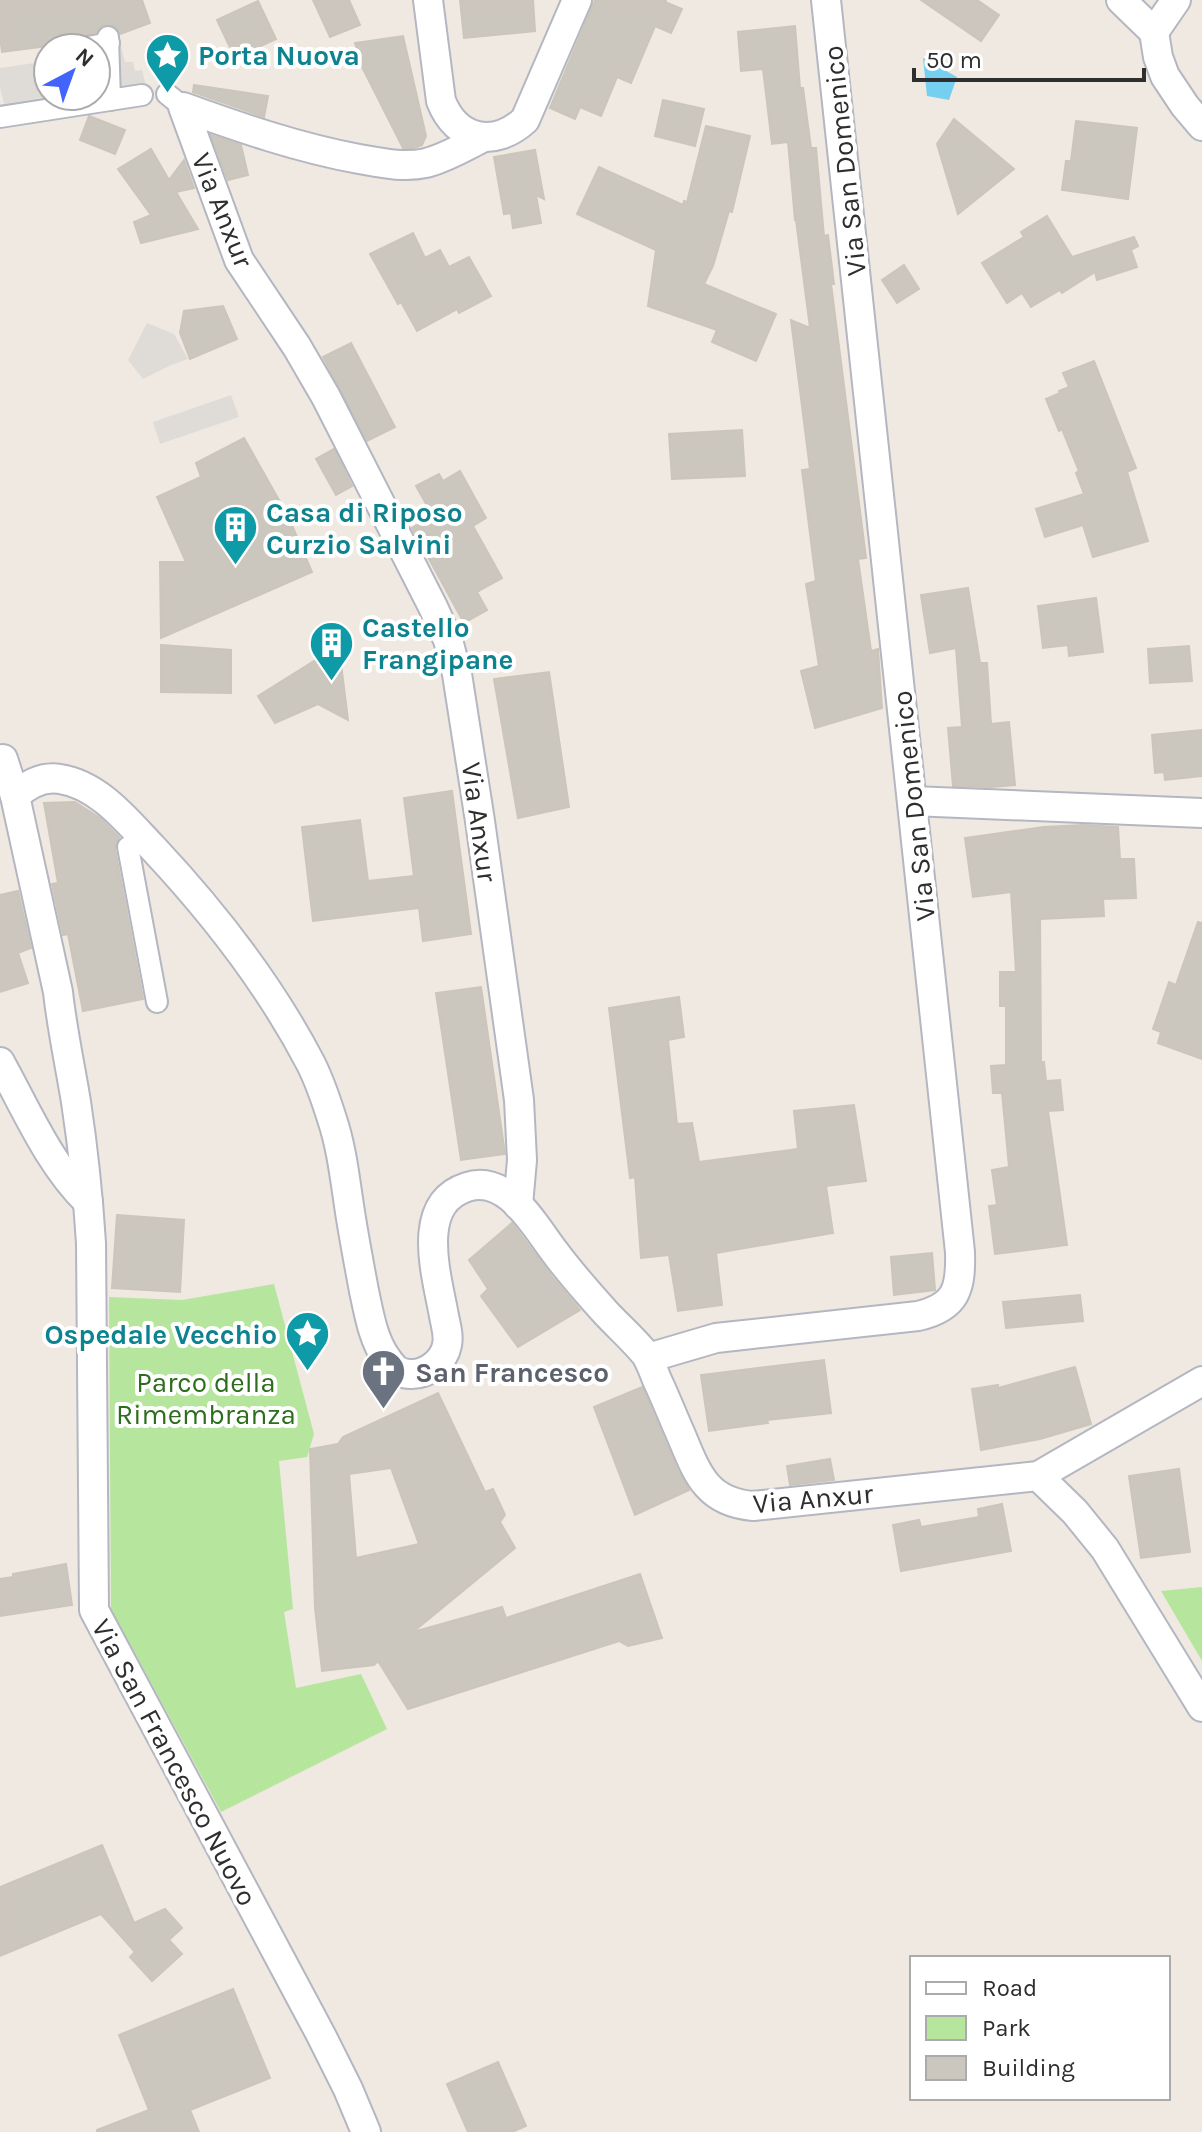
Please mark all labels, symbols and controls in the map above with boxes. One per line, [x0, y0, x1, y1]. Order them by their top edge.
place icon: Porta Nuova [143, 31, 191, 94]
north arrow [32, 32, 112, 112]
scale bar [914, 32, 1144, 82]
place label: Porta Nuova [198, 39, 360, 72]
text: N [70, 43, 99, 73]
street label: Via San Domenico [816, 44, 873, 278]
text: 50 m [926, 46, 982, 74]
street label: Via Anxur [185, 148, 261, 273]
place label: Casa di Riposo Curzio Salvini [266, 496, 463, 561]
building icon: Casa di Riposo Curzio Salvini [211, 504, 259, 567]
place label: Castello Frangipane [362, 611, 513, 676]
building icon: Castello Frangipane [307, 619, 355, 682]
street label: Via San Domenico [885, 689, 942, 923]
street label: Via Anxur [455, 760, 504, 885]
place icon: Ospedale Vecchio [284, 1310, 332, 1373]
place label: Ospedale Vecchio [44, 1318, 277, 1351]
church icon: San Francesco [360, 1348, 408, 1411]
place label: San Francesco [415, 1356, 609, 1389]
park label: Parco della Rimembranza [116, 1366, 296, 1431]
street label: Via Anxur [752, 1477, 875, 1520]
street label: Via San Francesco Nuovo [85, 1613, 264, 1911]
legend [910, 1956, 1170, 2100]
text: Road [982, 1974, 1037, 2002]
text: Park [982, 2014, 1031, 2042]
text: Building [982, 2054, 1075, 2082]

